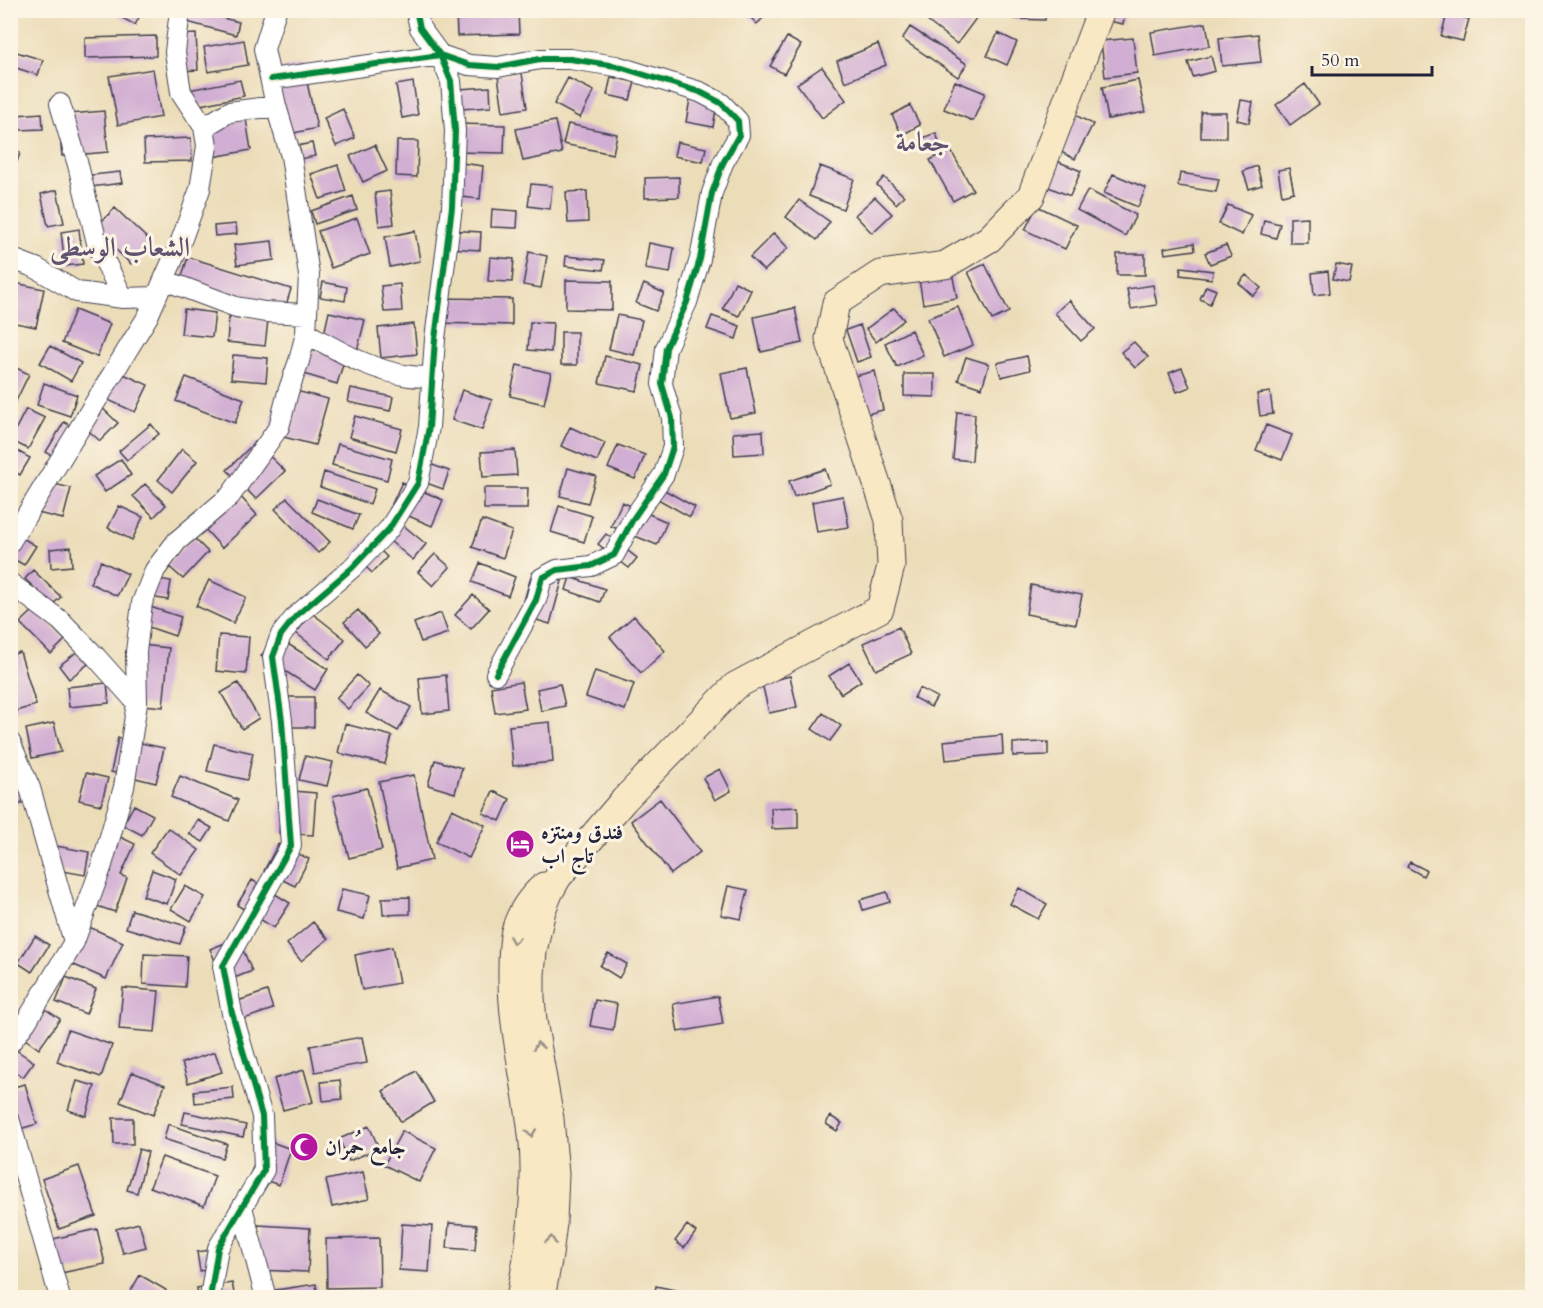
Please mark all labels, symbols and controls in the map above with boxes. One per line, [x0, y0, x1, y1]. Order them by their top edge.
scale bar [1312, 39, 1432, 77]
text: 50 m [1321, 48, 1360, 73]
district label: جعامة [896, 124, 950, 161]
district label: الشعاب الوسطى [50, 229, 190, 266]
place label: فندق ومنتزه تاج اب [541, 818, 623, 875]
hotel icon: فندق ومنتزه تاج اب [504, 828, 536, 860]
one-way arrow [509, 935, 521, 944]
one-way arrow [532, 1042, 545, 1052]
place label: جامع حُمران [325, 1129, 406, 1166]
one-way arrow [525, 1129, 537, 1138]
mosque icon: جامع حُمران [288, 1131, 320, 1163]
one-way arrow [544, 1235, 557, 1244]

